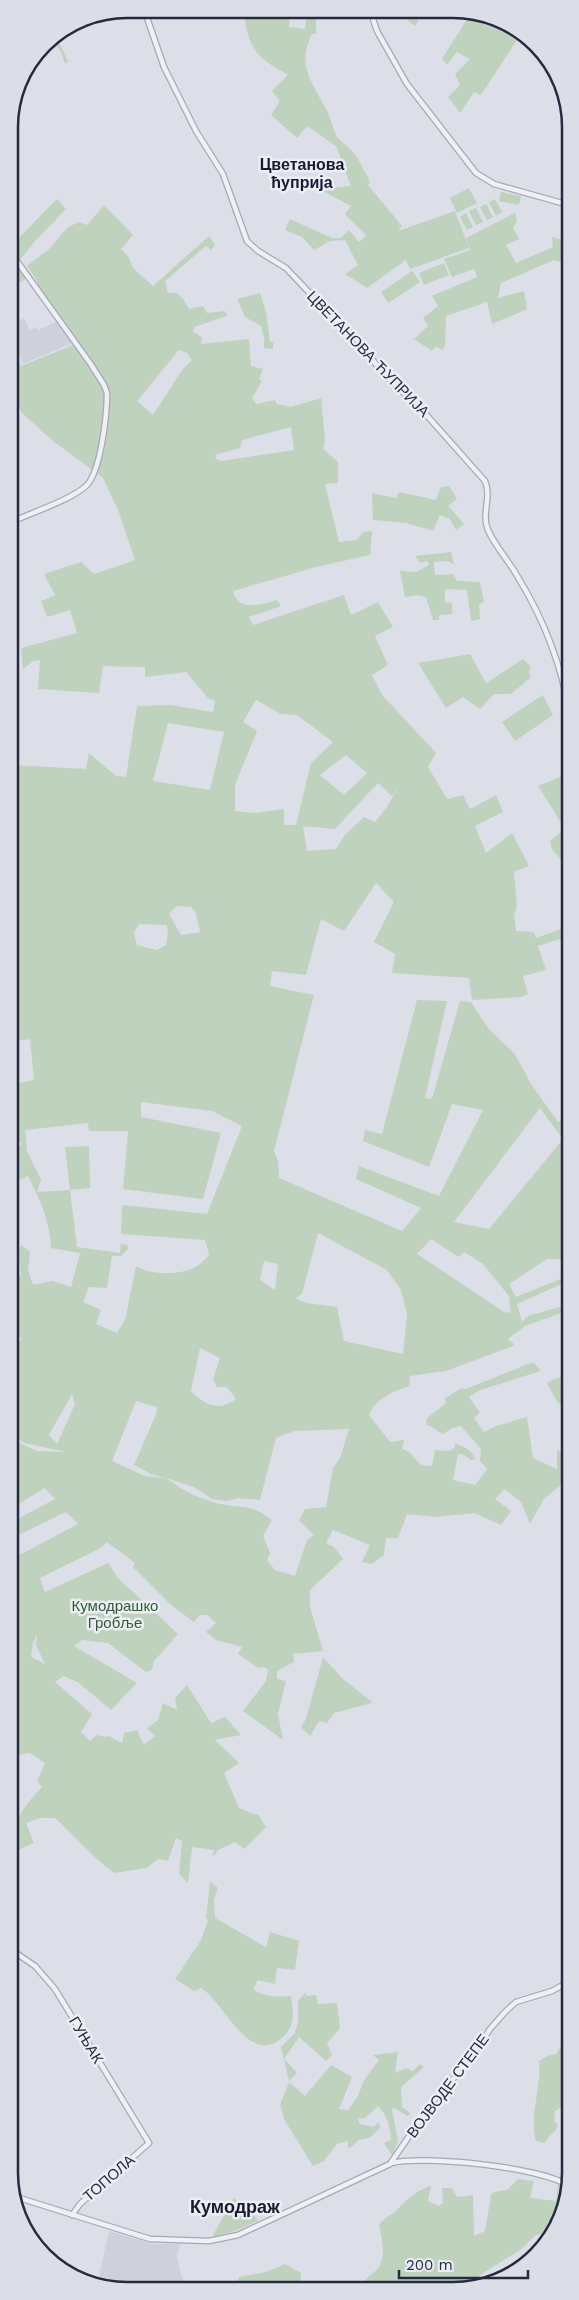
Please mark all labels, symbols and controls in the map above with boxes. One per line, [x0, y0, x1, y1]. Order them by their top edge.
district label: Цветанова ћуприја [260, 155, 344, 192]
street label: ЦВЕТАНОВА ЋУПРИЈА [303, 287, 433, 421]
park label: Кумодрашко Гробље [72, 1597, 158, 1632]
street label: ГУЊАК [65, 2013, 107, 2067]
street label: ВОЈВОДЕ СТЕПЕ [403, 2031, 493, 2141]
street label: ТОПОЛА [80, 2151, 138, 2205]
district label: Кумодраж [190, 2196, 280, 2217]
scale bar [399, 2248, 528, 2280]
text: 200 m [406, 2256, 453, 2274]

